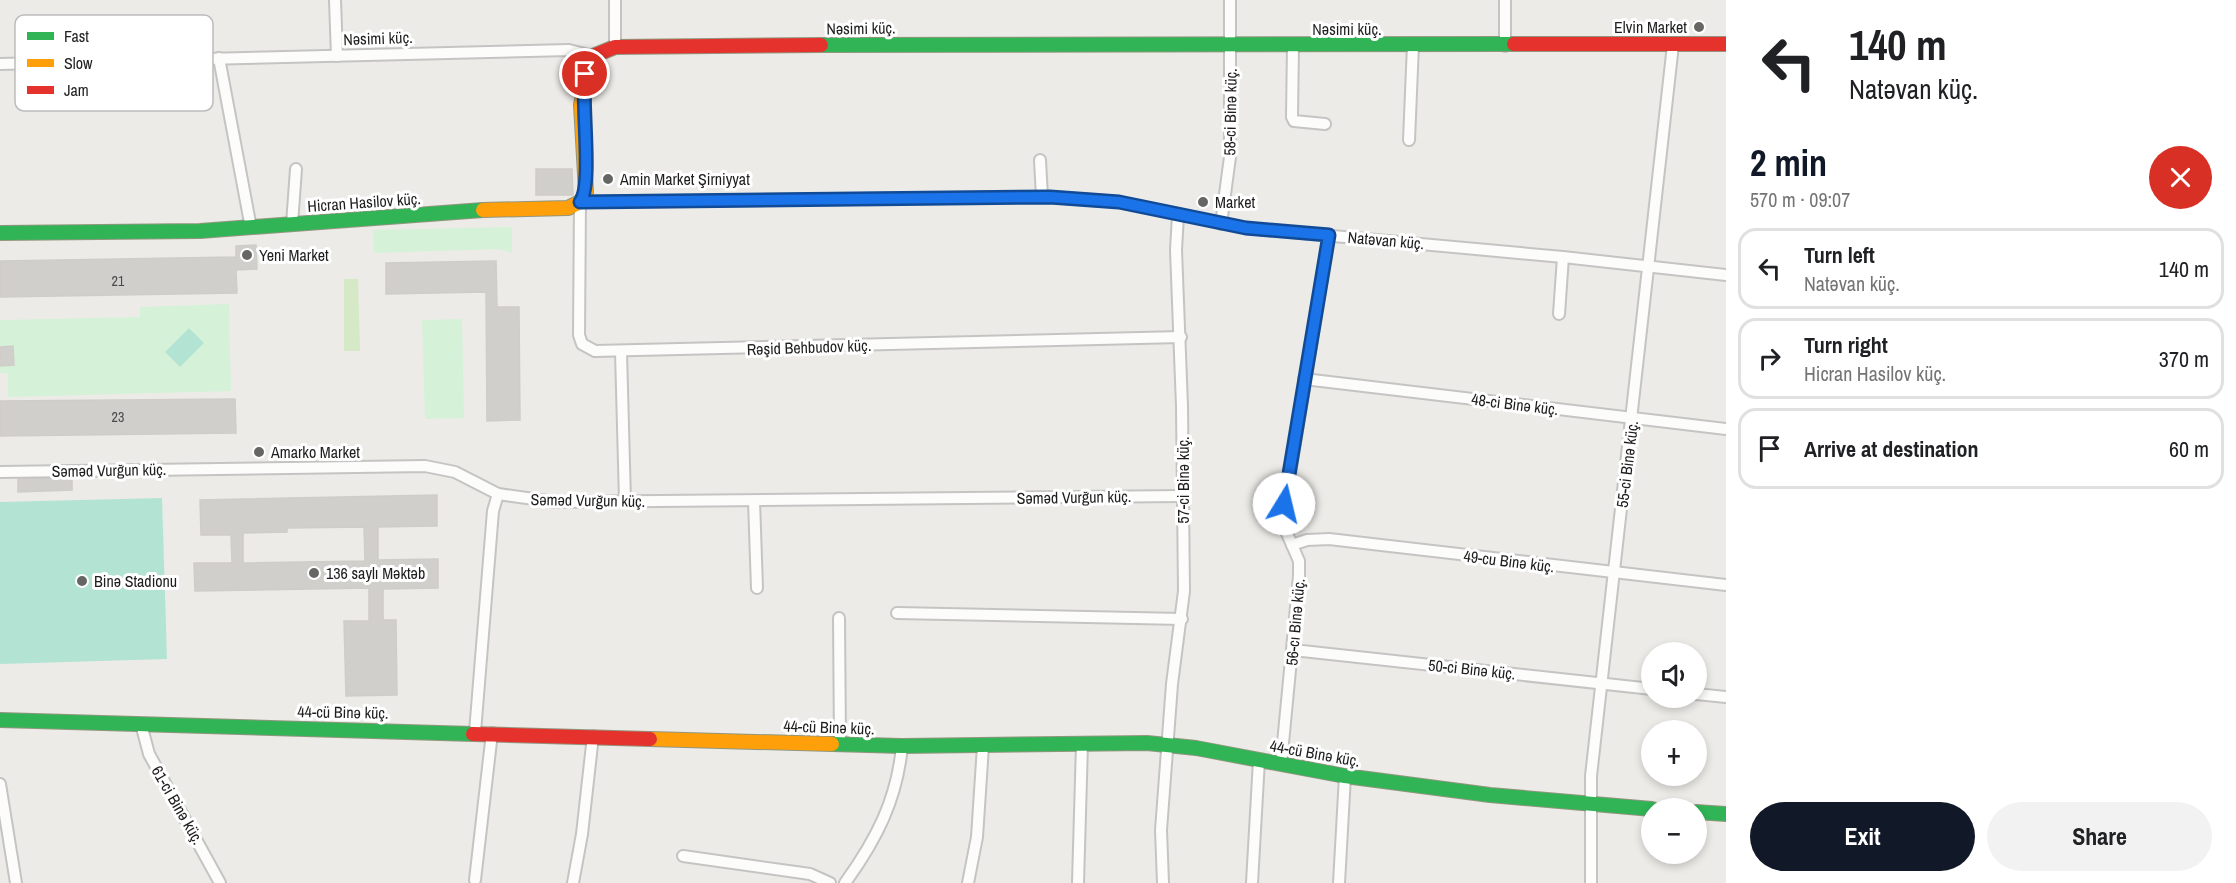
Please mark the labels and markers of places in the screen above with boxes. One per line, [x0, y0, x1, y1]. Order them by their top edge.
place label: Elvin Market [1614, 16, 1687, 38]
marker: Elvin Market [1692, 20, 1706, 34]
pin [559, 48, 610, 99]
place label: Amin Market Şirniyyat [619, 168, 750, 190]
marker: Amin Market Şirniyyat [601, 172, 615, 186]
place label: Market [1215, 191, 1255, 213]
marker: Market [1196, 195, 1210, 209]
place label: Yeni Market [259, 244, 329, 266]
marker: Yeni Market [240, 248, 254, 262]
place label: Amarko Market [270, 441, 360, 463]
marker: Amarko Market [252, 445, 266, 459]
place label: 136 saylı Məktəb [326, 562, 425, 584]
marker: 136 saylı Məktəb [307, 566, 321, 580]
place label: Binə Stadionu [94, 570, 177, 592]
marker: Binə Stadionu [75, 574, 89, 588]

